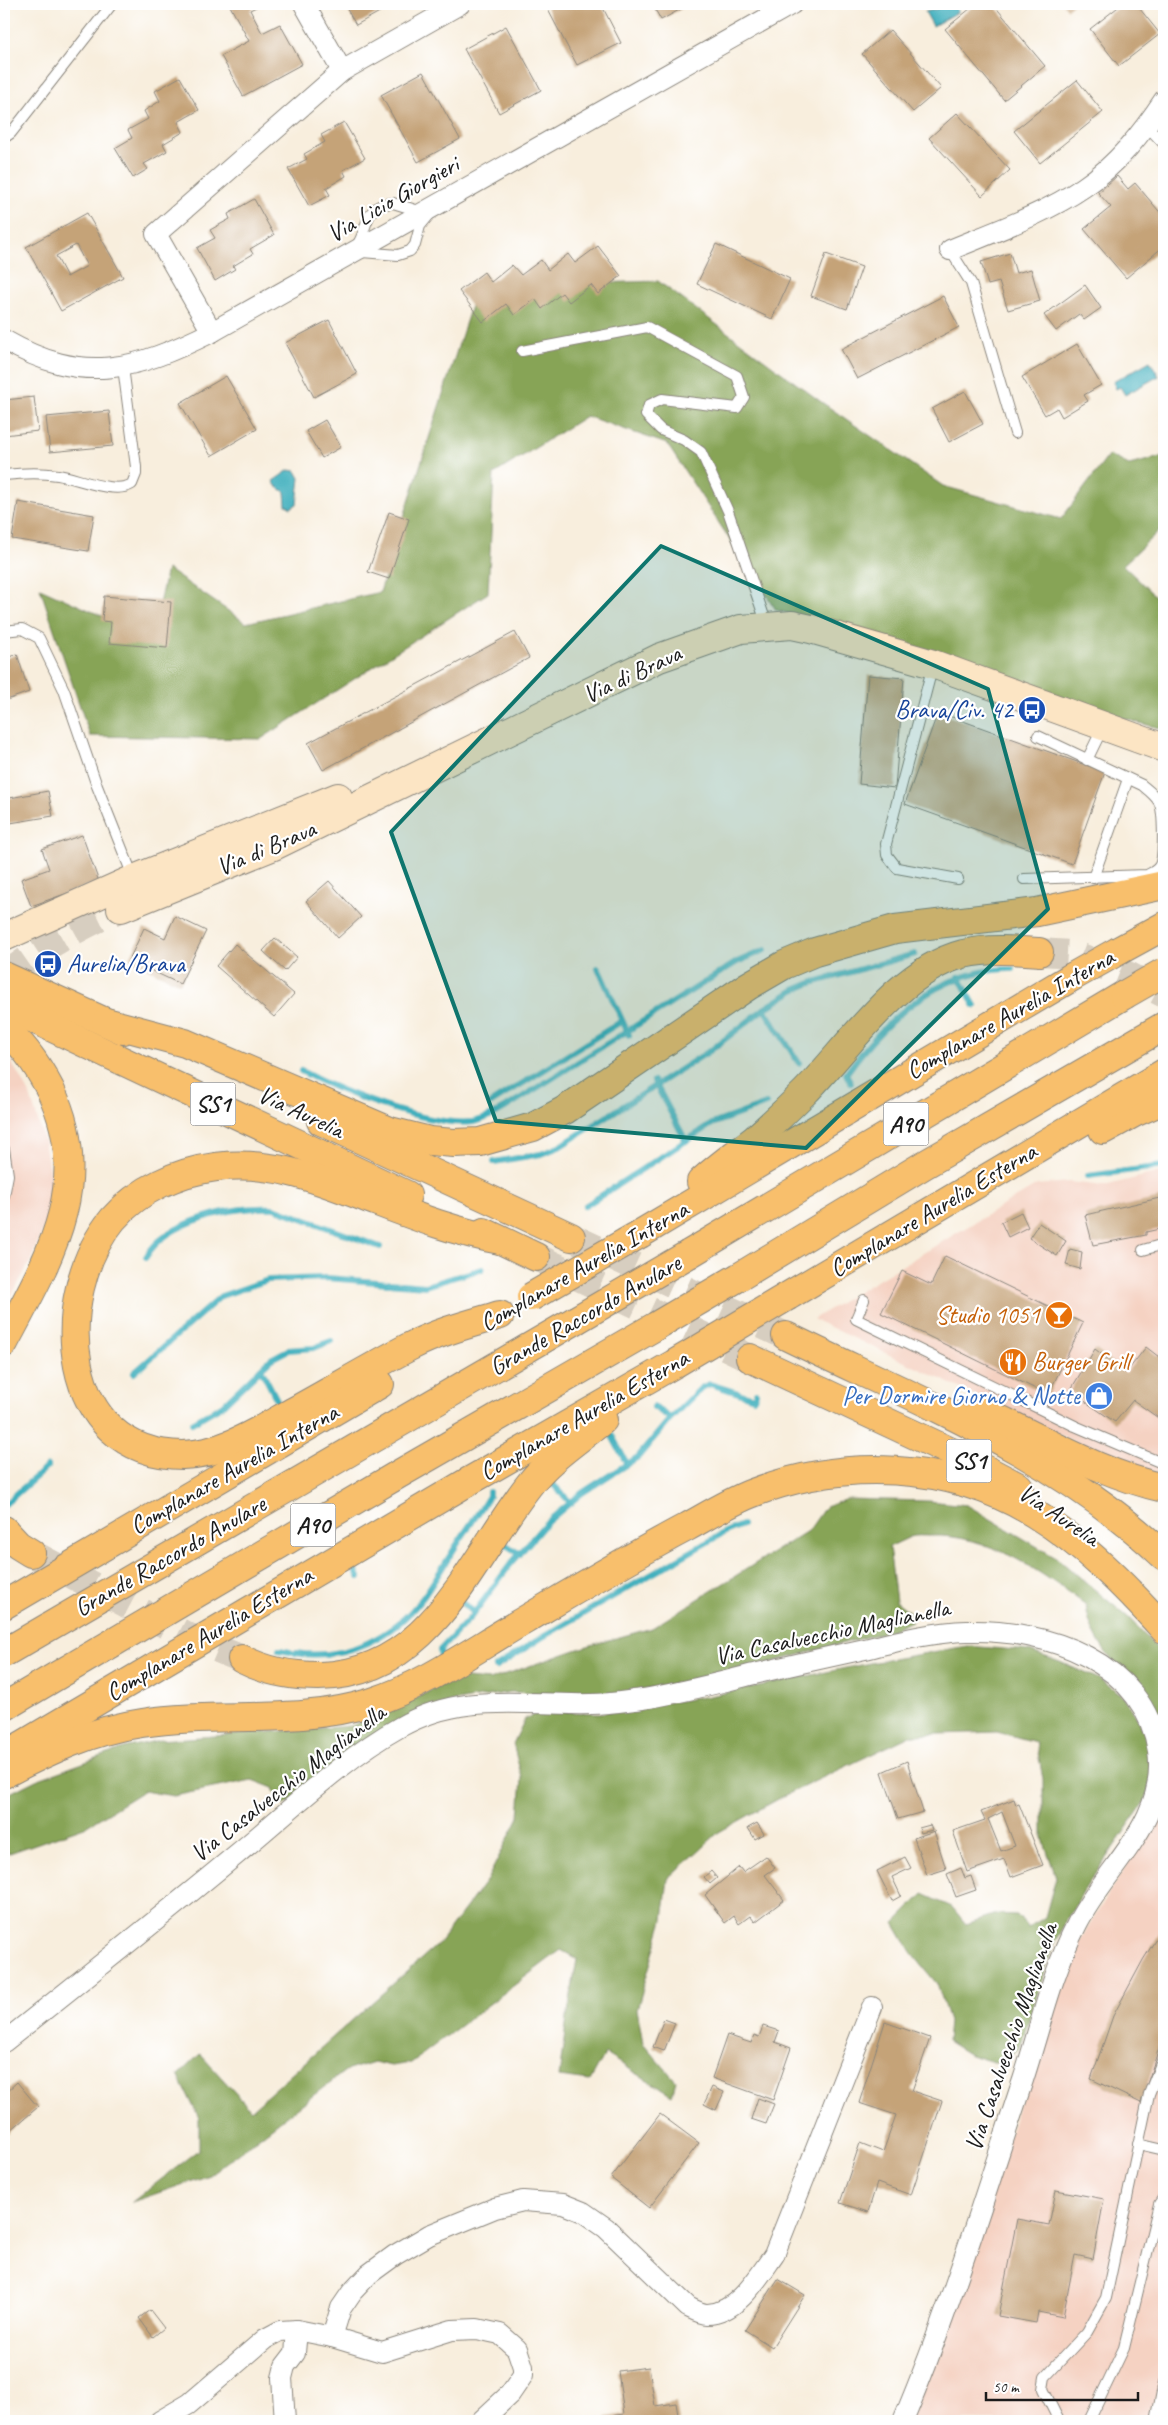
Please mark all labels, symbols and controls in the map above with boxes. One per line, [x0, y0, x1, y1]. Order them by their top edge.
street label: Via Licio Giorgieri [321, 147, 468, 250]
street label: Via di Brava [578, 637, 688, 711]
place label: Brava/Civ. 42 [895, 694, 1015, 726]
bus stop icon: Brava/Civ. 42 [1017, 695, 1047, 725]
street label: Via di Brava [212, 812, 322, 883]
street label: Complanare Aurelia Interna [900, 940, 1122, 1087]
place label: Aurelia/Brava [67, 948, 187, 980]
bus stop icon: Aurelia/Brava [33, 949, 63, 979]
street label: Via Aurelia [253, 1078, 352, 1147]
road number: SS1 [190, 1082, 236, 1126]
road number: A90 [884, 1102, 928, 1146]
street label: Complanare Aurelia Esterna [824, 1134, 1044, 1285]
street label: Complanare Aurelia Interna [474, 1192, 696, 1339]
street label: Grande Raccordo Anulare [483, 1246, 688, 1383]
place label: Studio 1051 [935, 1299, 1042, 1331]
bar icon: Studio 1051 [1044, 1300, 1074, 1330]
street label: Complanare Aurelia Esterna [474, 1341, 696, 1488]
place label: Burger Grill [1032, 1346, 1134, 1378]
restaurant icon: Burger Grill [998, 1347, 1028, 1377]
place label: Per Dormire Giorno & Notte [842, 1380, 1082, 1412]
shop icon: Per Dormire Giorno & Notte [1084, 1381, 1114, 1411]
street label: Complanare Aurelia Interna [124, 1395, 346, 1542]
road number: SS1 [946, 1440, 992, 1482]
street label: Via Aurelia [1012, 1476, 1108, 1555]
street label: Grande Raccordo Anulare [68, 1487, 273, 1624]
road number: A90 [290, 1504, 336, 1546]
street label: Complanare Aurelia Esterna [100, 1558, 320, 1709]
street label: Via Casalvecchio Maglianella [712, 1591, 955, 1672]
street label: Via Casalvecchio Maglianella [184, 1695, 394, 1869]
street label: Via Casalvecchio Maglianella [957, 1916, 1066, 2155]
scale bar [986, 2370, 1138, 2402]
text: 50 m [993, 2378, 1020, 2397]

